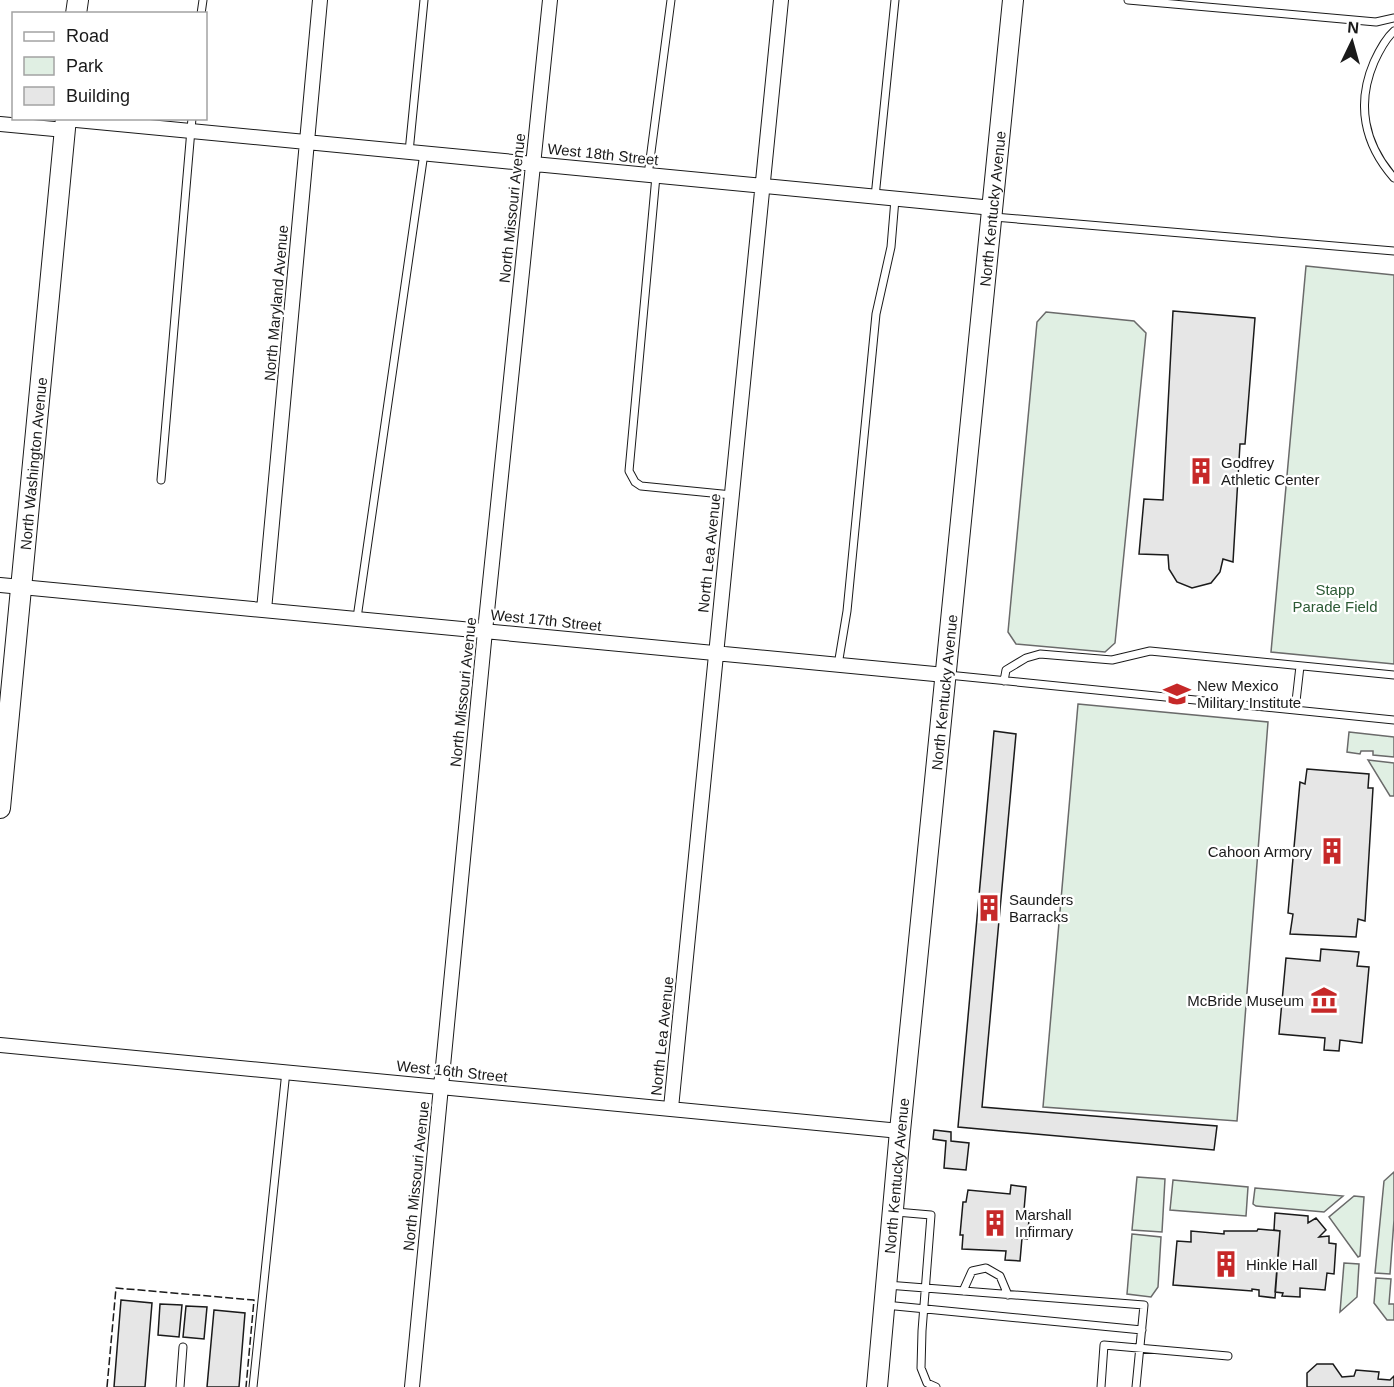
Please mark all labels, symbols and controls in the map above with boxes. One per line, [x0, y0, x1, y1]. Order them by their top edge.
legend [12, 12, 207, 120]
north arrow [1322, 12, 1382, 72]
text: N [1347, 19, 1360, 37]
text: Road [66, 26, 109, 46]
text: Park [66, 56, 104, 76]
text: Building [66, 86, 130, 106]
street label: North Kentucky Avenue [976, 130, 1008, 287]
street label: North Missouri Avenue [496, 132, 528, 284]
street label: West 18th Street [547, 140, 660, 168]
street label: North Maryland Avenue [261, 224, 291, 382]
street label: North Washington Avenue [16, 376, 50, 551]
place label: Godfrey Athletic Center [1221, 454, 1319, 488]
building icon: Godfrey Athletic Center [1186, 456, 1216, 486]
street label: North Lea Avenue [694, 493, 724, 613]
park label: Stapp Parade Field [1292, 581, 1378, 615]
street label: West 17th Street [490, 606, 603, 634]
street label: North Kentucky Avenue [928, 613, 960, 771]
street label: North Missouri Avenue [447, 616, 479, 768]
place label: New Mexico Military Institute [1197, 677, 1301, 711]
school or university icon: New Mexico Military Institute [1162, 679, 1192, 709]
building icon: Cahoon Armory [1317, 836, 1347, 866]
place label: Cahoon Armory [1208, 843, 1312, 860]
place label: Saunders Barracks [1009, 891, 1073, 925]
building icon: Saunders Barracks [974, 893, 1004, 923]
street label: North Lea Avenue [647, 976, 677, 1096]
museum icon: McBride Museum [1309, 985, 1339, 1015]
place label: McBride Museum [1187, 992, 1304, 1009]
street label: West 16th Street [396, 1057, 509, 1085]
street label: North Kentucky Avenue [881, 1097, 912, 1255]
street label: North Missouri Avenue [400, 1100, 432, 1252]
place label: Marshall Infirmary [1015, 1206, 1074, 1240]
building icon: Marshall Infirmary [980, 1208, 1010, 1238]
building icon: Hinkle Hall [1211, 1249, 1241, 1279]
place label: Hinkle Hall [1246, 1256, 1318, 1273]

